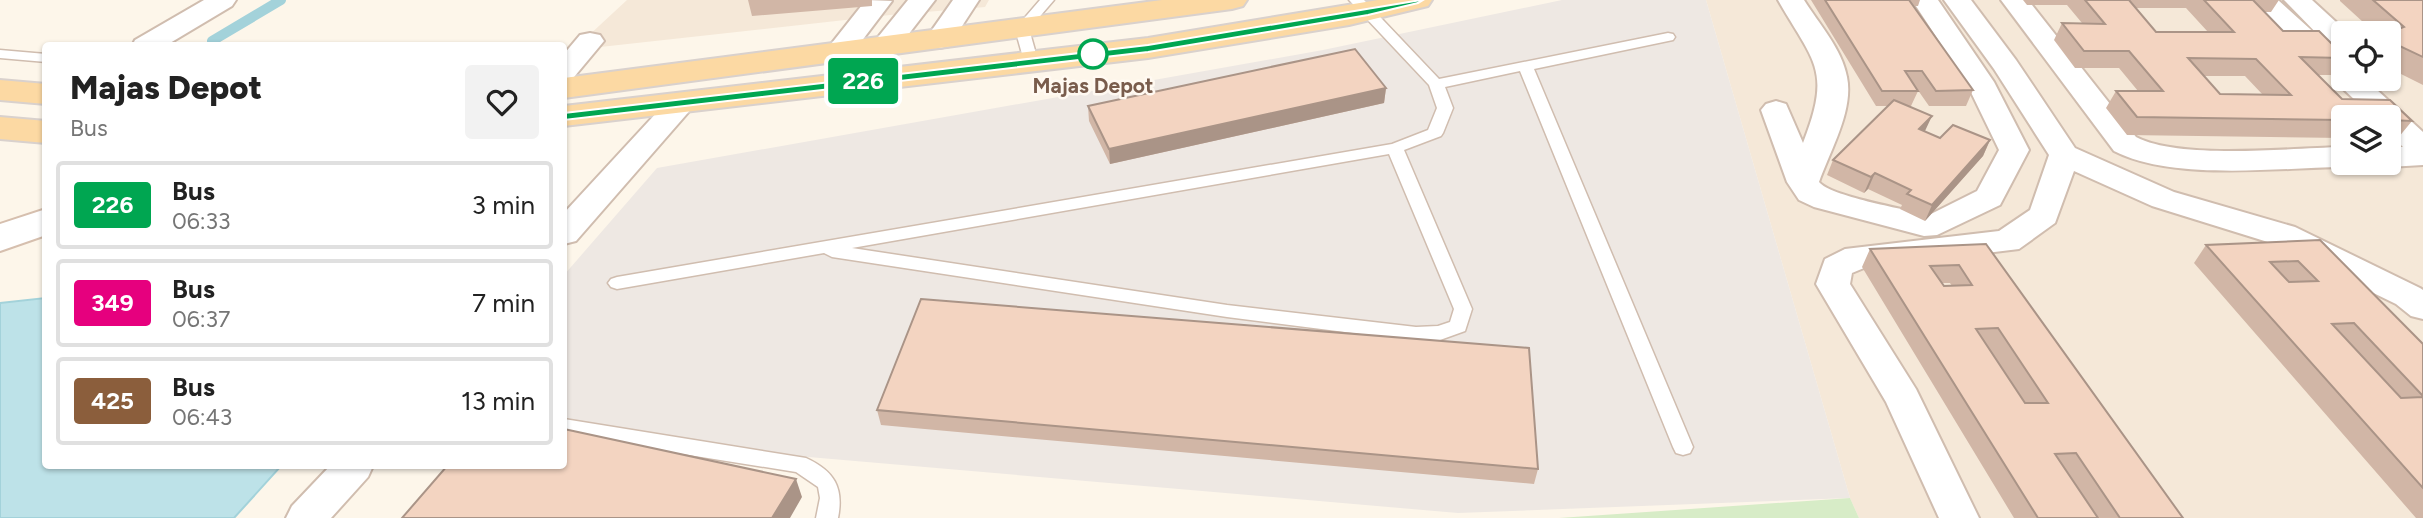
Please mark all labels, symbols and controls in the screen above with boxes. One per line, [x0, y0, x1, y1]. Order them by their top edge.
map controls [2331, 21, 2401, 175]
button: locate [2331, 21, 2401, 91]
marker: Majas Depot [1078, 39, 1108, 69]
line badge: 226 [823, 58, 903, 104]
button: heart [465, 65, 539, 139]
text: 226 [842, 66, 884, 95]
text: Majas Depot [70, 68, 262, 107]
place label: Majas Depot [1033, 73, 1153, 98]
button: layers [2331, 105, 2401, 175]
text: Bus [70, 114, 108, 142]
text: Bus [172, 175, 215, 207]
text: 3 min [472, 189, 535, 221]
text: 226 [92, 190, 133, 219]
text: 06:33 [172, 207, 231, 235]
text: Bus [172, 273, 215, 305]
text: 7 min [472, 287, 535, 319]
text: 349 [91, 288, 134, 317]
text: 06:37 [172, 305, 230, 333]
text: Bus [172, 371, 215, 403]
text: 13 min [461, 385, 535, 417]
text: 425 [91, 386, 134, 415]
text: 06:43 [172, 403, 232, 431]

